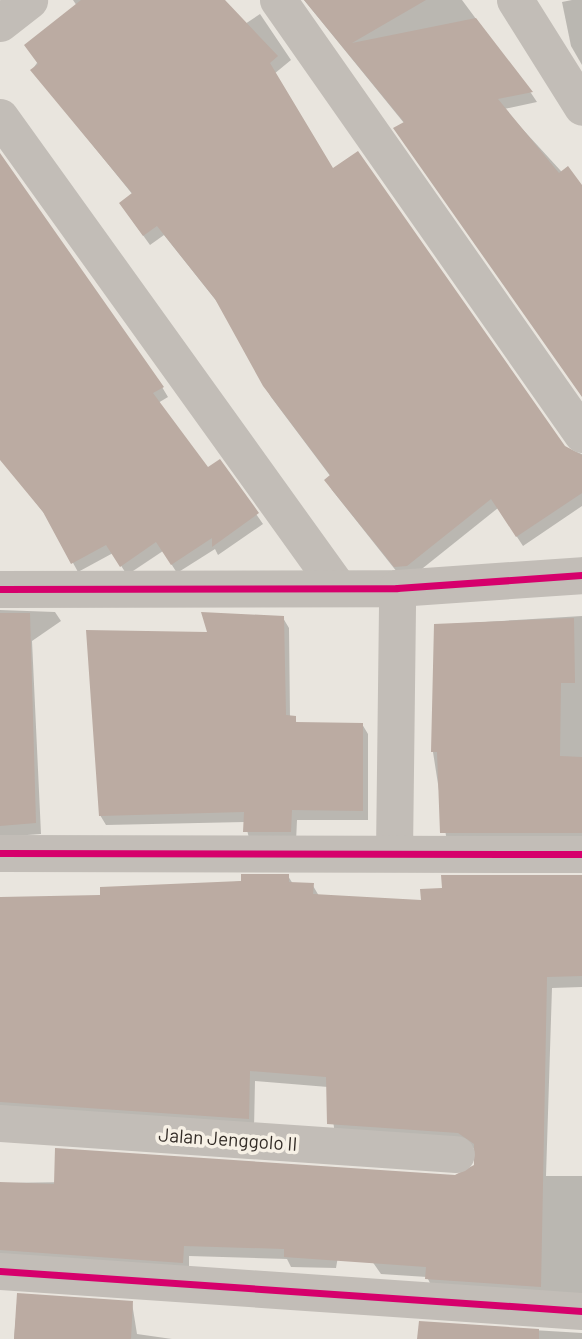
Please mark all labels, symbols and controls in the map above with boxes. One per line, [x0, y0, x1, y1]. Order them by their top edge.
street label: Jalan Jenggolo II [158, 1123, 298, 1155]

